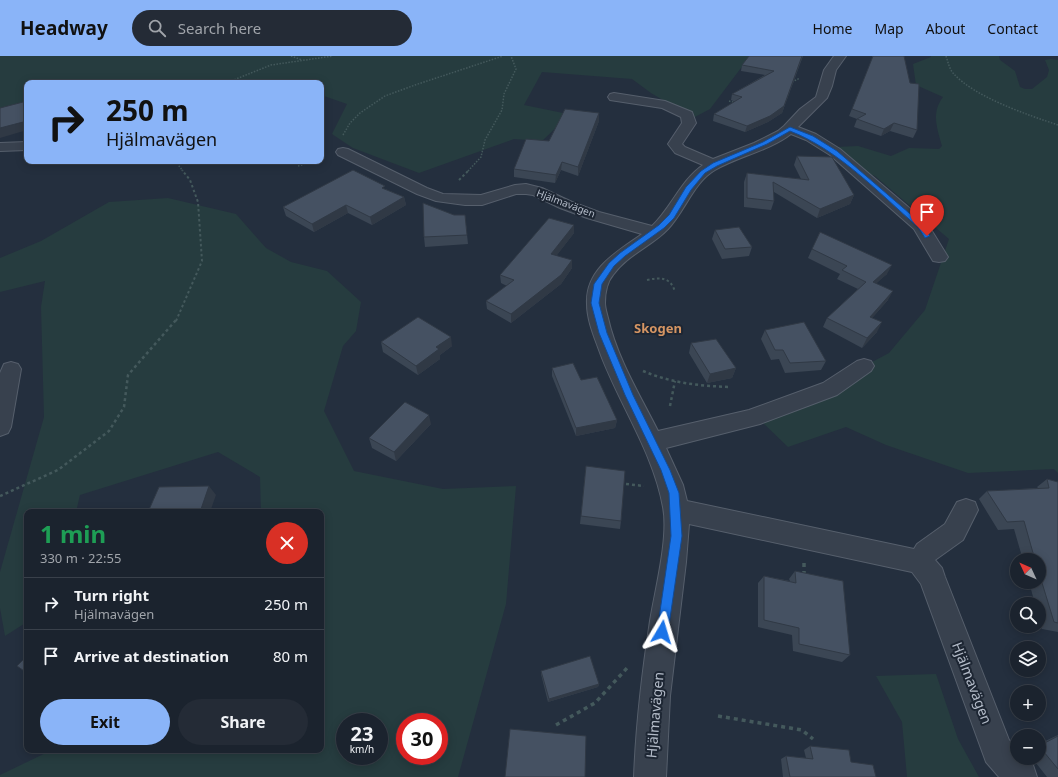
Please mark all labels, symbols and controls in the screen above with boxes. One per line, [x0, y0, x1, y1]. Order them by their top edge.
search box [132, 10, 412, 46]
text: Headway [20, 15, 108, 41]
icon: search [146, 17, 168, 39]
text: Search here [178, 18, 261, 38]
text: Home [813, 19, 852, 38]
text: Map [874, 19, 904, 38]
text: About [926, 19, 965, 38]
text: Contact [987, 19, 1038, 38]
text: 250 m [106, 91, 189, 129]
icon: right [40, 96, 92, 148]
text: Hjälmavägen [106, 127, 217, 151]
street label: Hjälmavägen [535, 185, 597, 221]
pin [910, 195, 944, 236]
icon: arrive [916, 201, 938, 223]
district label: Skogen [634, 319, 682, 337]
text: 1 min [40, 517, 106, 550]
button: close [266, 522, 308, 564]
text: 330 m · 22:55 [40, 549, 121, 567]
north arrow [1010, 553, 1046, 589]
map controls [1010, 553, 1046, 765]
text: Turn right [74, 585, 149, 605]
icon: right [40, 593, 62, 615]
text: 250 m [264, 594, 308, 614]
button: search [1010, 597, 1046, 633]
text: Hjälmavägen [74, 605, 154, 623]
position arrow [641, 611, 683, 653]
street label: Hjälmavägen [948, 639, 997, 727]
button: layers [1010, 641, 1046, 677]
icon: arrive [40, 645, 62, 667]
text: Arrive at destination [74, 646, 229, 666]
text: 80 m [273, 646, 308, 666]
street label: Hjälmavägen [641, 671, 668, 759]
button: + [1010, 685, 1046, 721]
button: Exit [40, 699, 170, 745]
button: Share [178, 699, 308, 745]
speed limit sign: 30 [396, 713, 448, 765]
text: 23 [351, 720, 373, 747]
button: − [1010, 729, 1046, 765]
text: km/h [350, 742, 374, 756]

